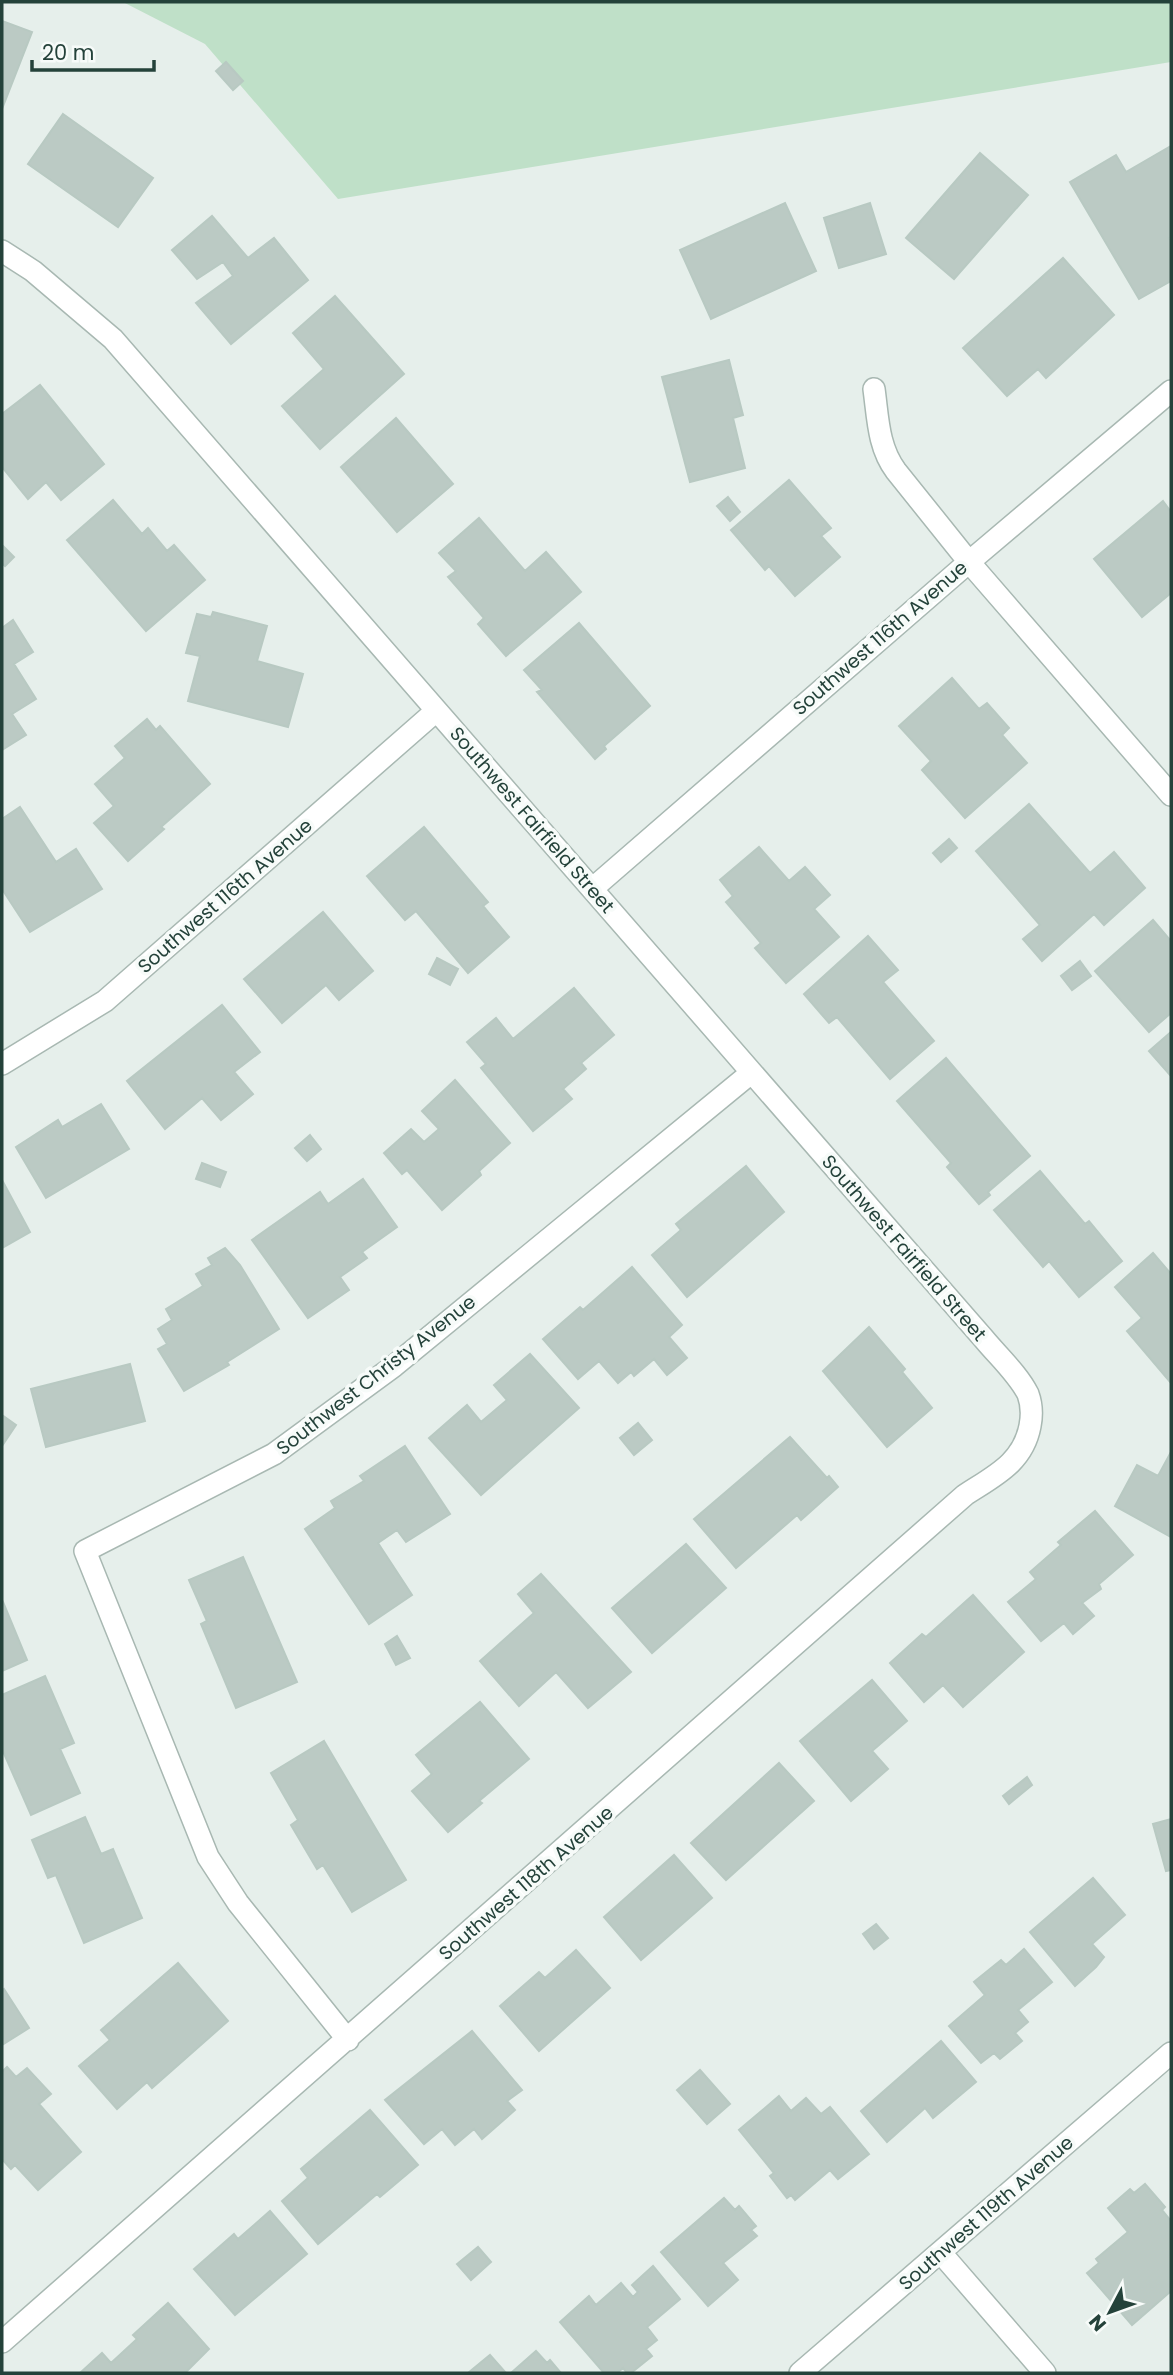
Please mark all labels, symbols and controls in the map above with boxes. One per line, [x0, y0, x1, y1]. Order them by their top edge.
scale bar [32, 28, 154, 72]
text: 20 m [42, 38, 95, 67]
street label: Southwest 116th Avenue [787, 554, 973, 722]
street label: Southwest Fairfield Street [443, 721, 621, 919]
street label: Southwest 116th Avenue [132, 812, 318, 980]
street label: Southwest Fairfield Street [815, 1149, 993, 1347]
street label: Southwest Christy Avenue [271, 1289, 481, 1461]
street label: Southwest 118th Avenue [433, 1800, 619, 1966]
street label: Southwest 119th Avenue [893, 2130, 1079, 2296]
north arrow [1075, 2277, 1145, 2347]
text: N [1083, 2309, 1112, 2337]

